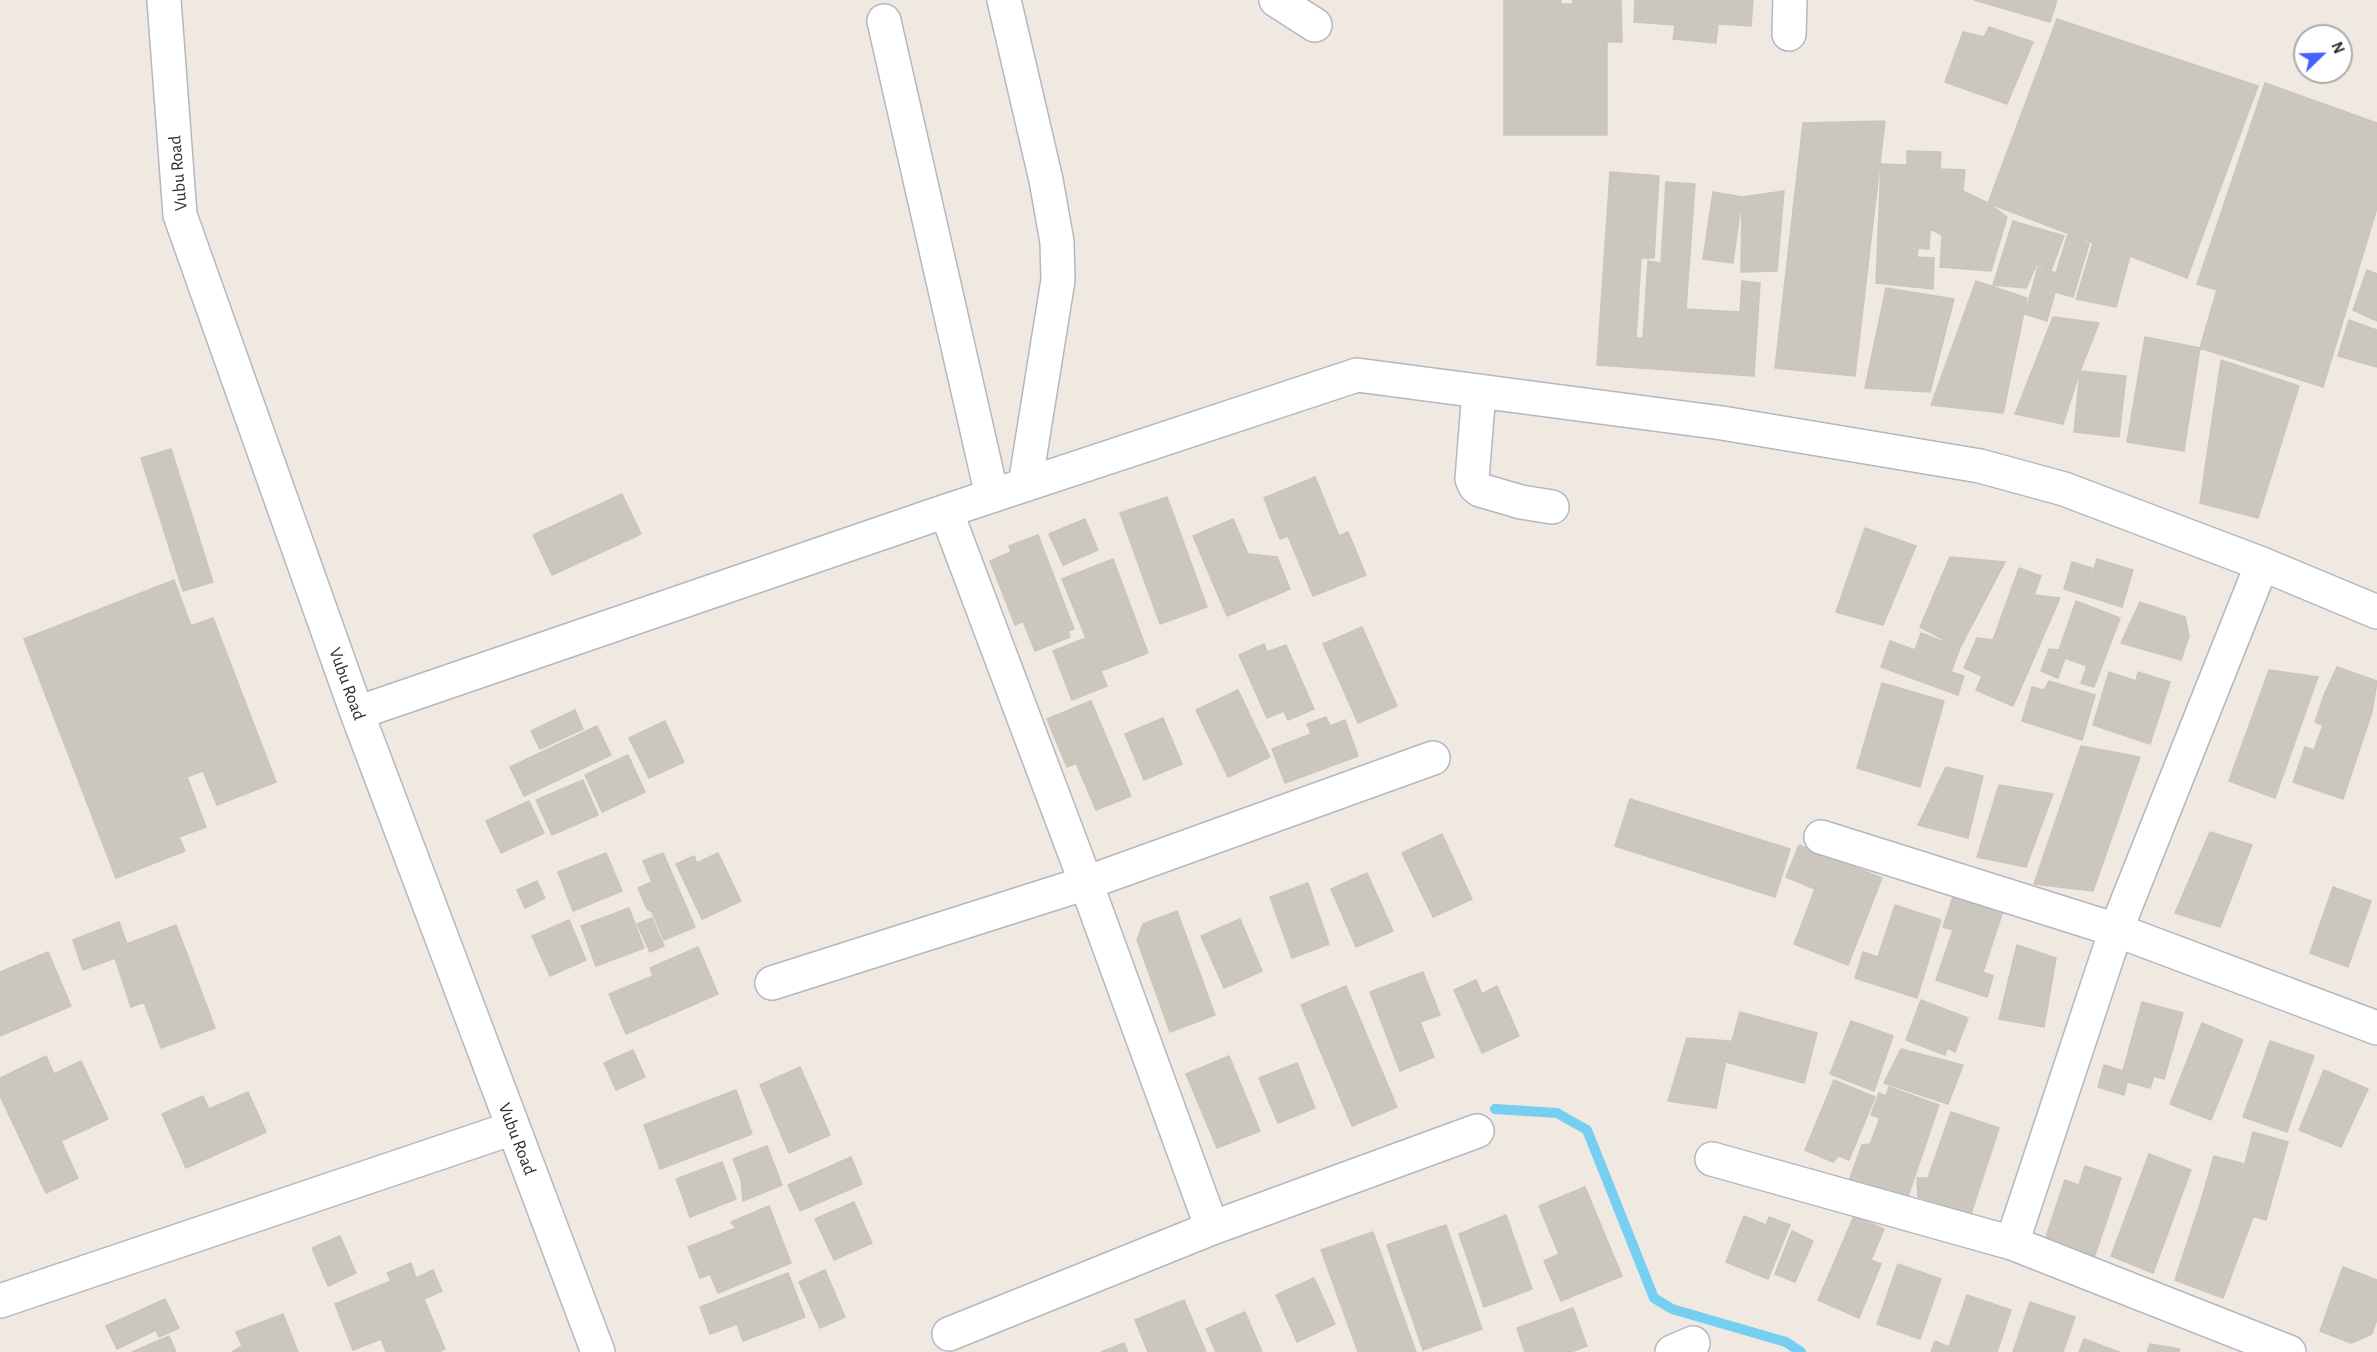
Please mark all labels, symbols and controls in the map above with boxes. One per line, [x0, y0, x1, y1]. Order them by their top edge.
north arrow [2293, 24, 2353, 84]
text: N [2328, 40, 2347, 56]
street label: Vubu Road [164, 134, 192, 212]
street label: Vubu Road [324, 645, 370, 723]
street label: Vubu Road [493, 1100, 541, 1178]

